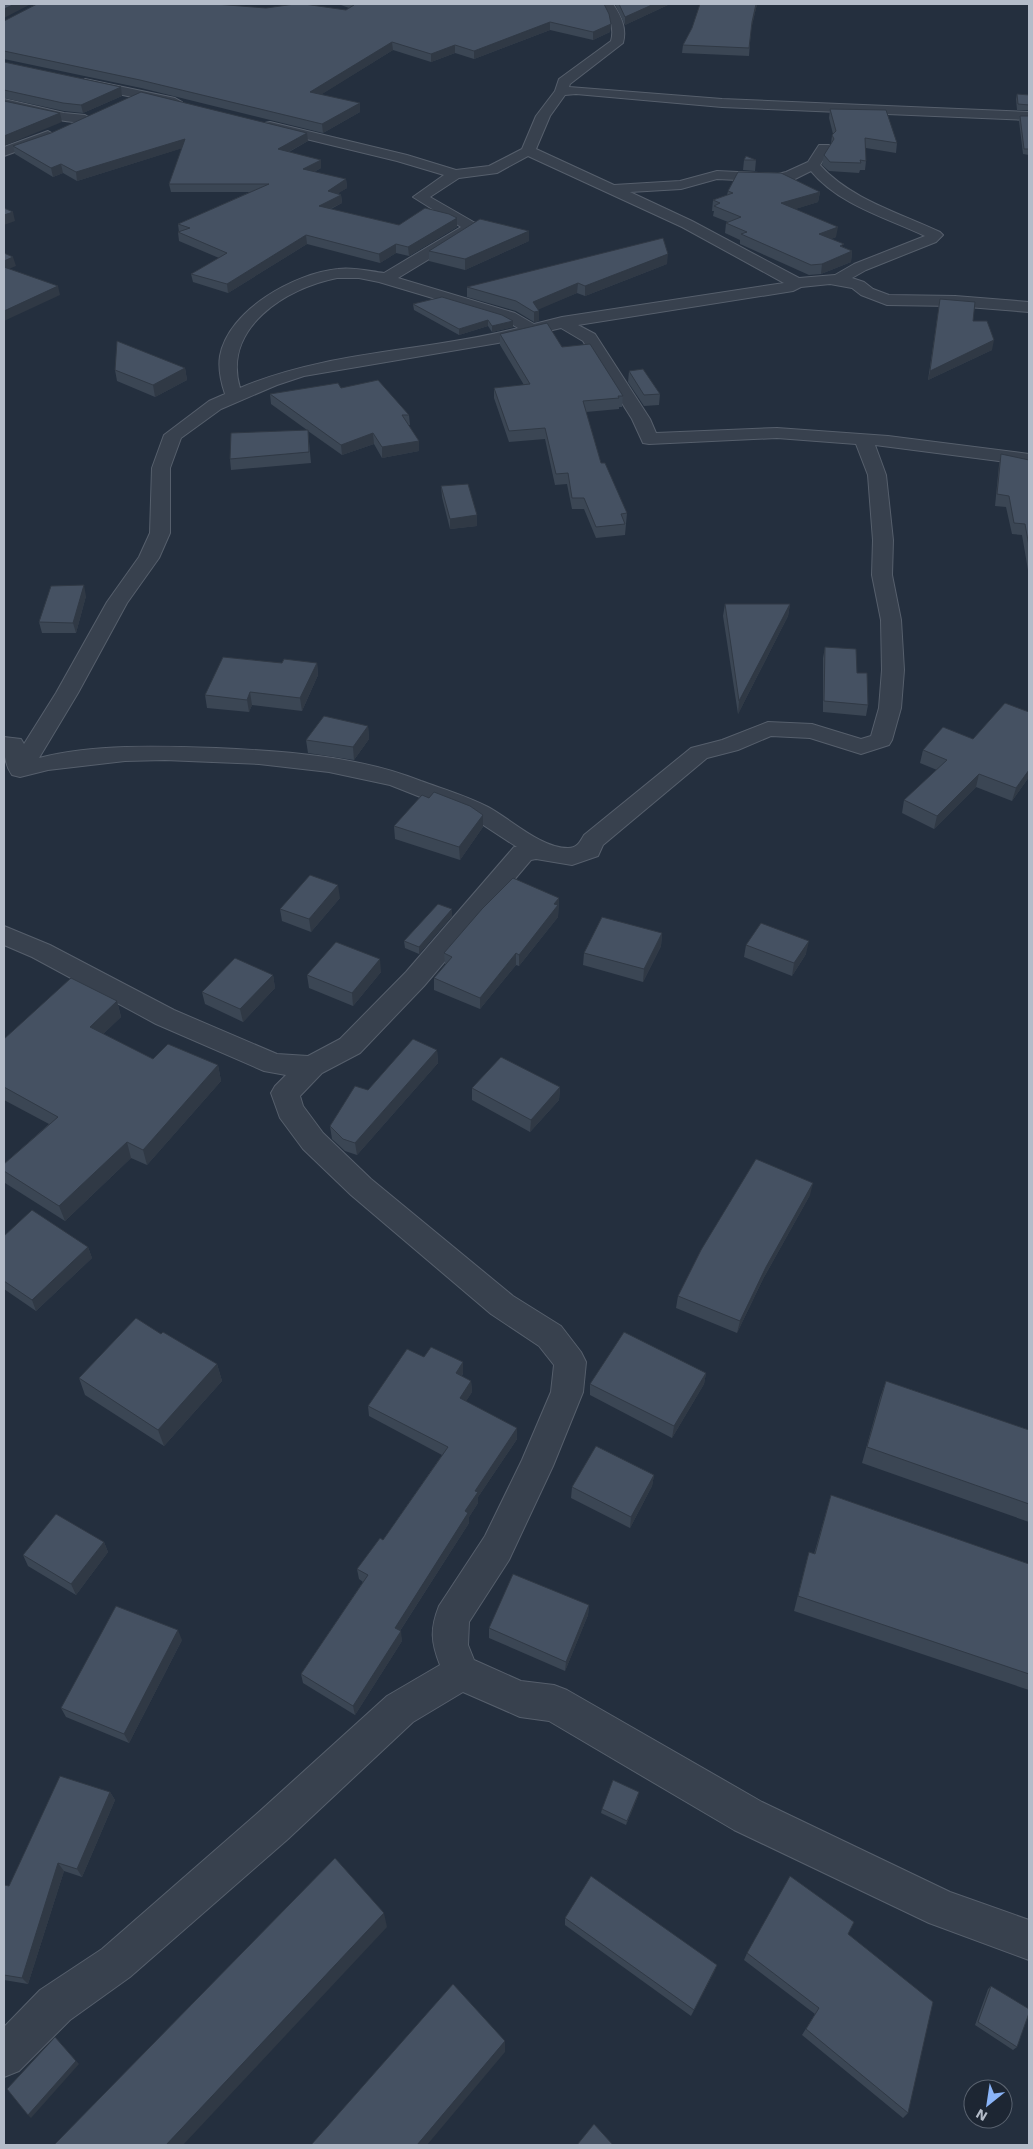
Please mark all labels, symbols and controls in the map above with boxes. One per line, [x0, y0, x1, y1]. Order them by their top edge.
north arrow [963, 2079, 1013, 2129]
text: N [973, 2106, 990, 2125]

